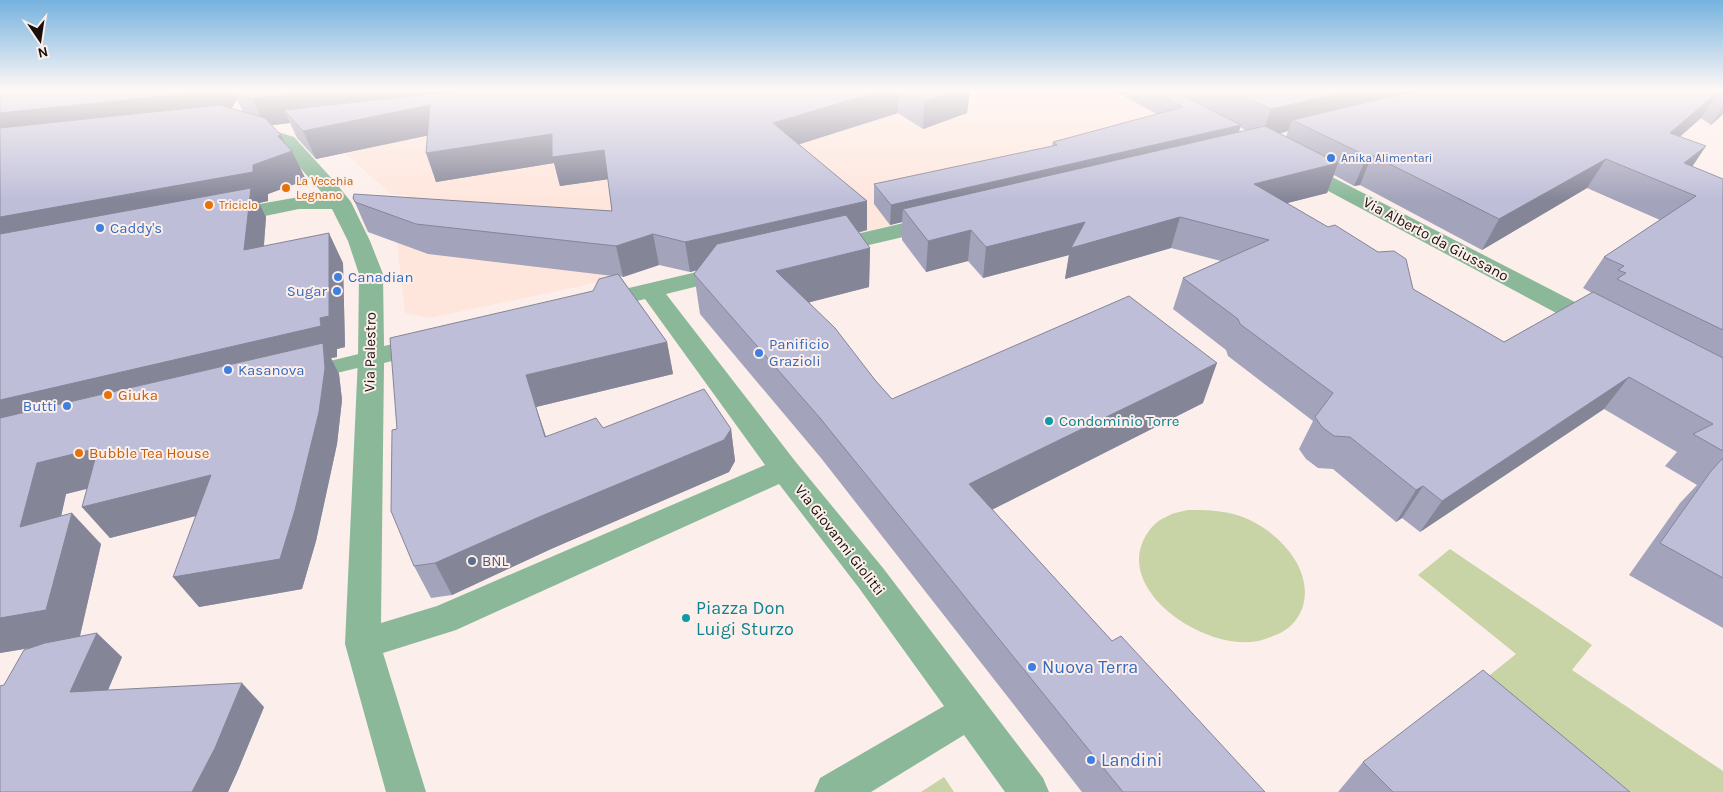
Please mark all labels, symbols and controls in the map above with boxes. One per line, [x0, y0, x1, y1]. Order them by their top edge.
north arrow [15, 15, 65, 65]
text: N [36, 43, 50, 62]
place label: Anika Alimentari [1341, 151, 1432, 165]
marker: Anika Alimentari [1325, 152, 1337, 164]
place label: La Vecchia Legnano [296, 174, 353, 202]
marker: La Vecchia Legnano [280, 182, 292, 194]
street label: Via Alberto da Giussano [1360, 193, 1512, 285]
place label: Triciclo [219, 198, 258, 212]
marker: Triciclo [203, 199, 215, 211]
place label: Caddy's [110, 219, 162, 237]
marker: Caddy's [94, 222, 106, 234]
place label: Canadian [348, 268, 413, 286]
marker: Canadian [332, 271, 344, 283]
place label: Sugar [287, 282, 328, 300]
marker: Sugar [331, 285, 343, 297]
street label: Via Palestro [360, 312, 380, 392]
place label: Panificio Grazioli [769, 335, 829, 370]
marker: Panificio Grazioli [753, 347, 765, 359]
place label: Kasanova [238, 361, 305, 379]
marker: Kasanova [222, 364, 234, 376]
place label: Giuka [118, 386, 158, 404]
marker: Giuka [102, 389, 114, 401]
place label: Butti [23, 397, 57, 415]
marker: Butti [61, 400, 73, 412]
place label: Condominio Torre [1059, 412, 1179, 430]
marker: Condominio Torre [1043, 415, 1055, 427]
place label: Bubble Tea House [89, 444, 209, 462]
marker: Bubble Tea House [73, 447, 85, 459]
street label: Via Giovanni Giolitti [791, 481, 889, 599]
place label: BNL [482, 552, 509, 570]
marker: BNL [466, 555, 478, 567]
place label: Piazza Don Luigi Sturzo [696, 597, 794, 640]
marker: Piazza Don Luigi Sturzo [680, 612, 692, 624]
place label: Nuova Terra [1042, 656, 1138, 678]
marker: Nuova Terra [1026, 661, 1038, 673]
place label: Landini [1101, 749, 1162, 771]
marker: Landini [1085, 754, 1097, 766]

